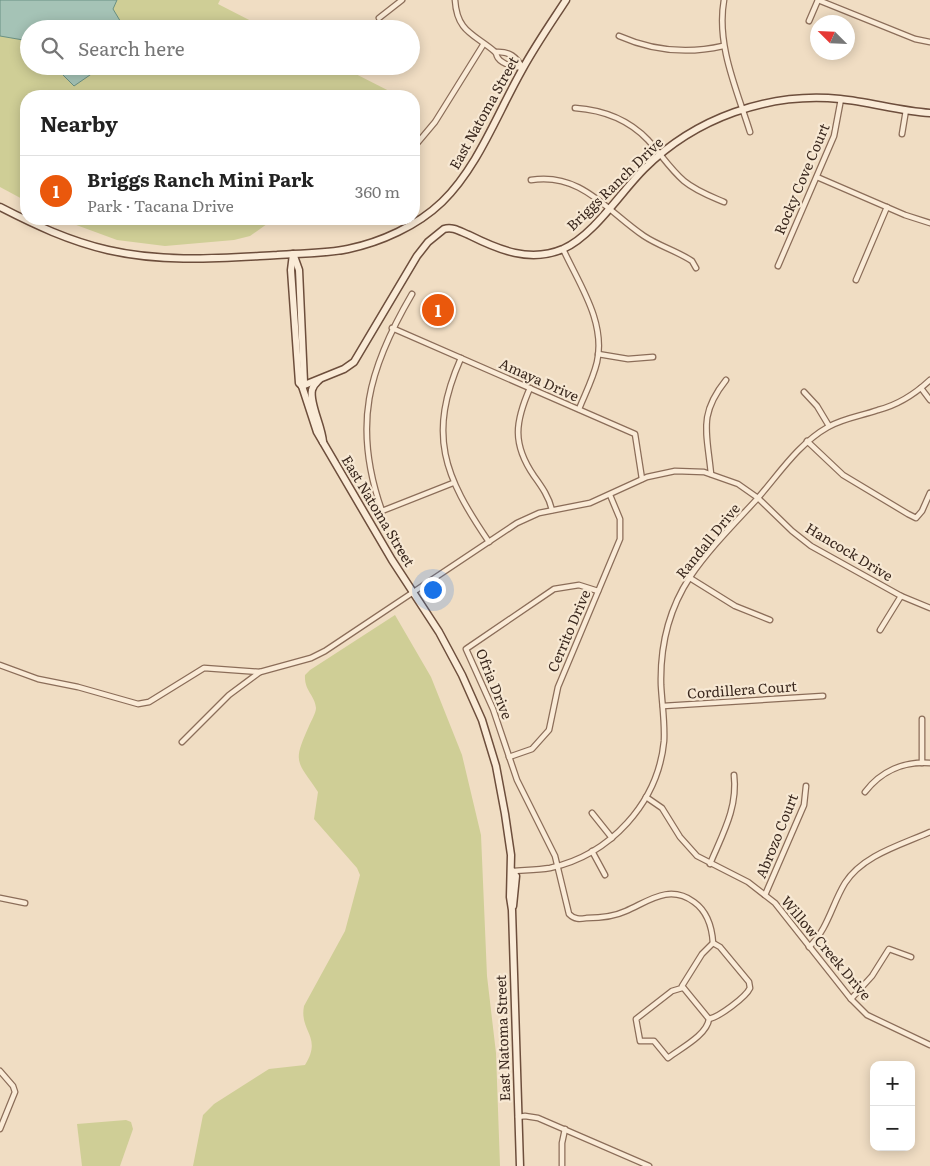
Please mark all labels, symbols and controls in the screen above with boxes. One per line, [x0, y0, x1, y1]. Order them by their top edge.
north arrow [810, 15, 855, 60]
search box [20, 20, 420, 75]
icon: search [38, 34, 66, 62]
text: Search here [78, 34, 185, 62]
street label: East Natoma Street [444, 52, 523, 173]
text: Nearby [40, 107, 118, 138]
street label: Rocky Cove Court [769, 120, 834, 237]
street label: Briggs Ranch Drive [562, 132, 667, 235]
text: Briggs Ranch Mini Park [87, 165, 314, 193]
text: 1 [53, 179, 59, 203]
text: 360 m [355, 179, 400, 203]
text: Park · Tacana Drive [87, 193, 234, 217]
pin: 1 [422, 291, 454, 329]
street label: Amaya Drive [496, 353, 582, 406]
street label: East Natoma Street [338, 451, 420, 570]
street label: Randall Drive [671, 498, 744, 582]
street label: Hancock Drive [802, 517, 897, 585]
your location [420, 577, 446, 603]
street label: Cerrito Drive [542, 586, 594, 675]
street label: Ofria Drive [472, 645, 518, 722]
street label: Cordillera Court [686, 675, 798, 703]
street label: Abrozo Court [750, 790, 802, 881]
street label: Willow Creek Drive [777, 891, 876, 1004]
street label: East Natoma Street [490, 974, 514, 1102]
map controls [870, 1061, 915, 1151]
button: + [870, 1061, 915, 1106]
button: − [870, 1106, 915, 1151]

